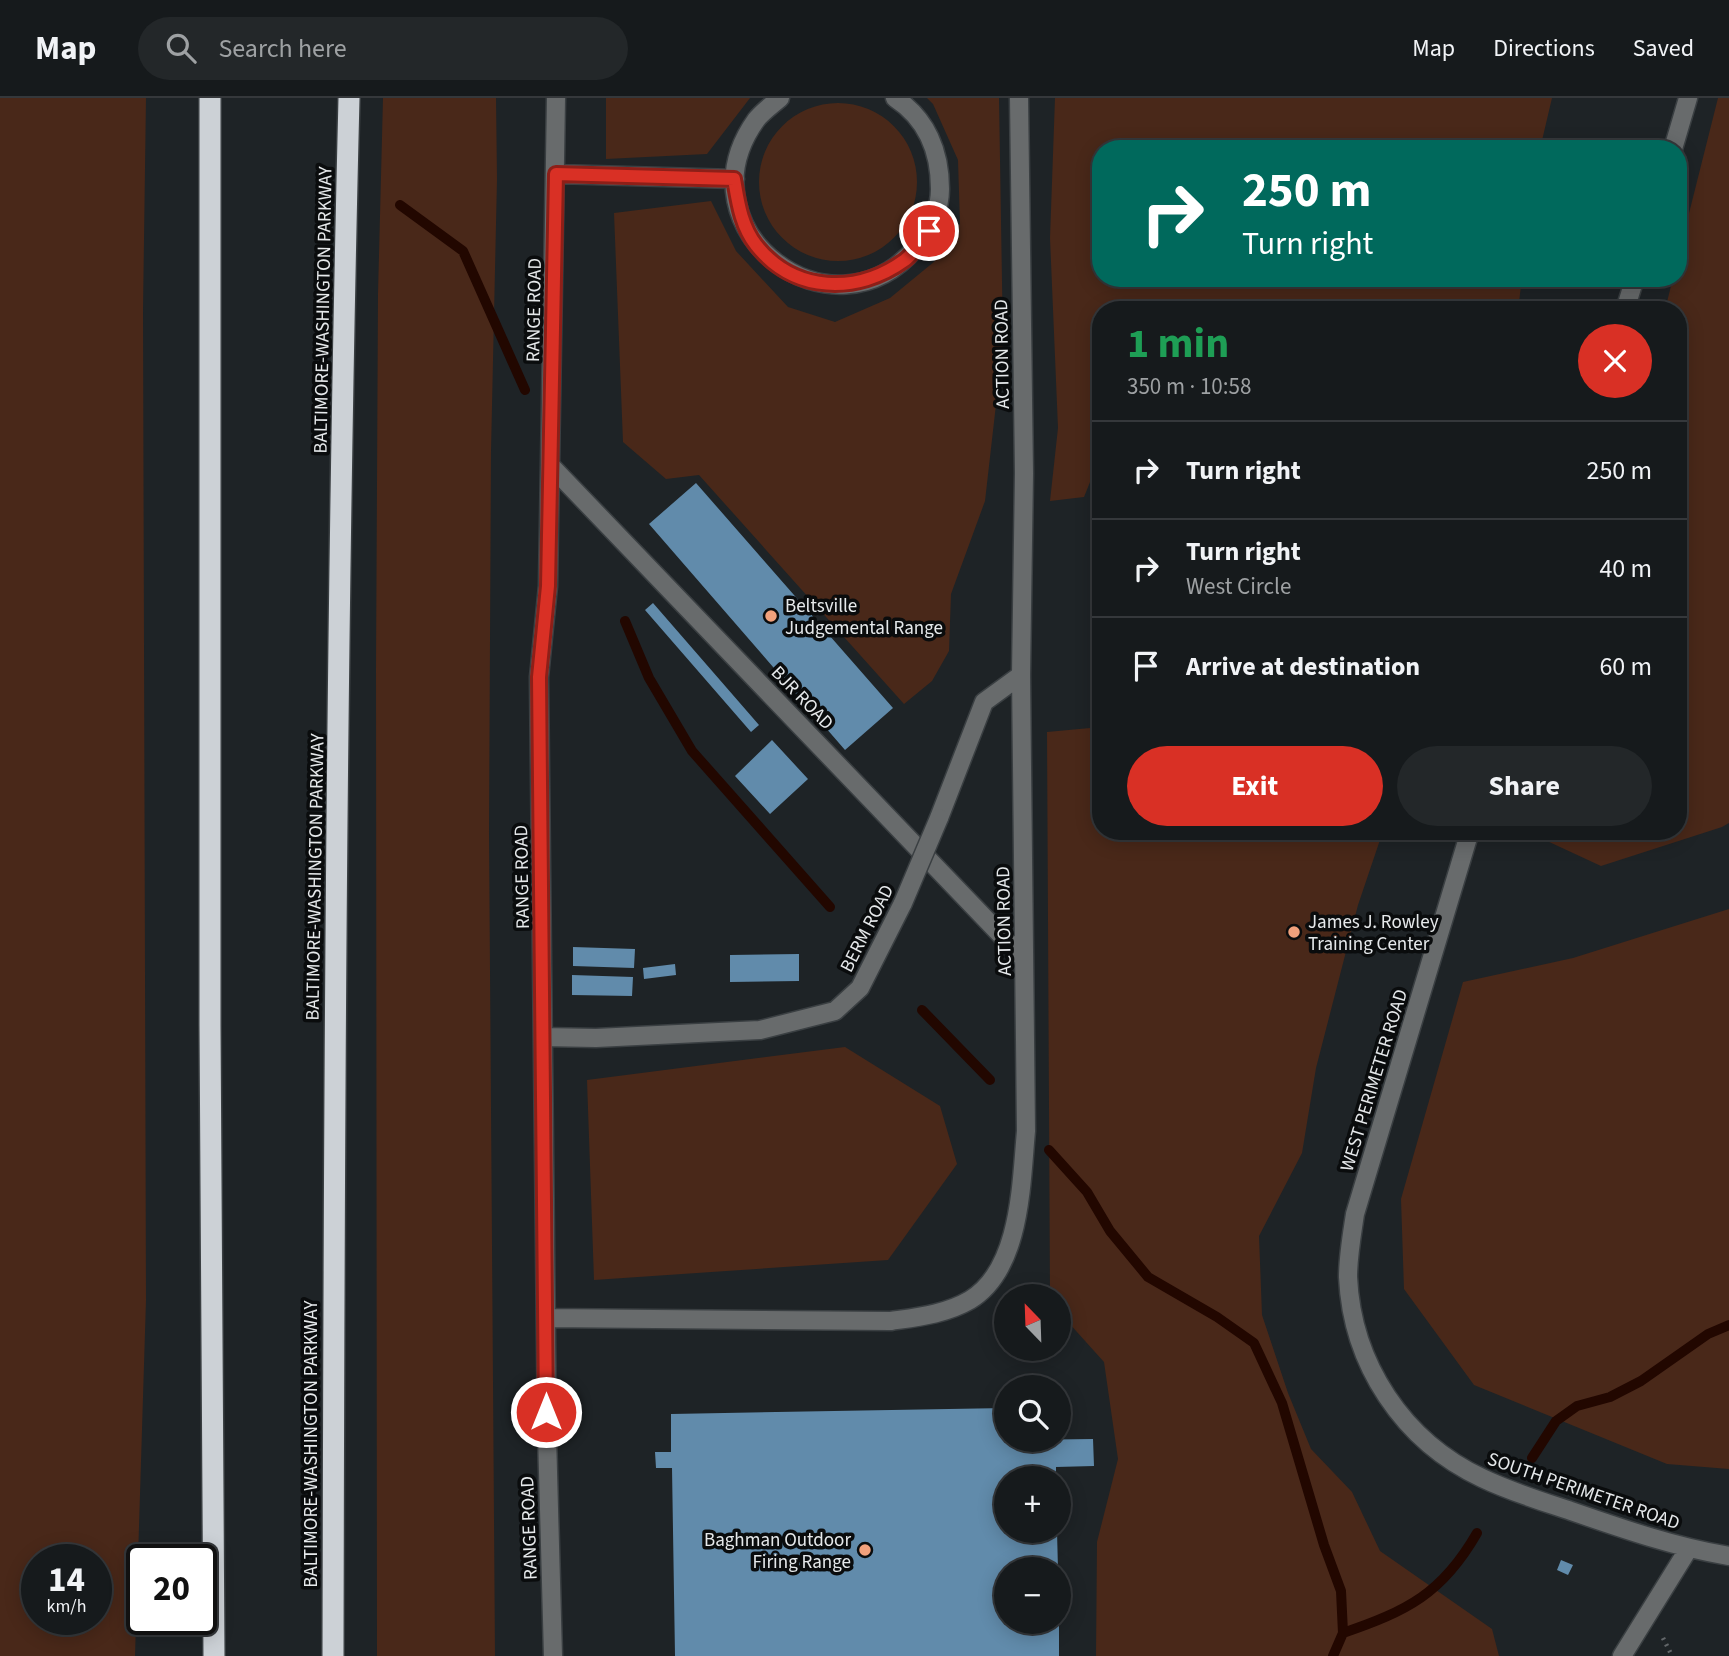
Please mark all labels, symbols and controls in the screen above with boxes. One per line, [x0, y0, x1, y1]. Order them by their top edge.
search box [138, 17, 628, 80]
text: Map [35, 25, 96, 72]
icon: search [162, 29, 200, 67]
text: Search here [218, 30, 347, 67]
text: Map [1412, 31, 1455, 66]
text: Directions [1493, 31, 1595, 66]
text: Saved [1633, 31, 1694, 66]
text: 250 m [1242, 156, 1371, 226]
street label: BALTIMORE-WASHINGTON PARKWAY [307, 165, 340, 454]
icon: right [1127, 168, 1218, 259]
pin [899, 201, 959, 261]
icon: arrive [910, 212, 948, 250]
text: Turn right [1242, 221, 1373, 267]
street label: RANGE ROAD [520, 258, 549, 362]
street label: ACTION ROAD [988, 299, 1017, 409]
text: 1 min [1127, 314, 1229, 374]
button: close [1578, 324, 1652, 398]
text: 350 m · 10:58 [1127, 370, 1251, 403]
icon: right [1127, 451, 1165, 489]
text: Turn right [1186, 452, 1301, 489]
text: 250 m [1586, 452, 1652, 489]
text: Turn right [1186, 533, 1301, 570]
icon: right [1127, 549, 1165, 587]
text: 40 m [1599, 550, 1652, 587]
text: West Circle [1186, 570, 1291, 603]
place label: Beltsville Judgemental Range [785, 593, 943, 642]
marker: Beltsville Judgemental Range [763, 608, 779, 624]
icon: arrive [1127, 647, 1165, 685]
text: Arrive at destination [1186, 648, 1420, 685]
text: 60 m [1599, 648, 1652, 685]
street label: BJR ROAD [764, 660, 839, 736]
street label: BALTIMORE-WASHINGTON PARKWAY [299, 732, 332, 1021]
button: Exit [1127, 746, 1383, 826]
button: Share [1397, 746, 1652, 826]
street label: RANGE ROAD [508, 825, 537, 929]
street label: ACTION ROAD [990, 866, 1019, 976]
street label: BERM ROAD [834, 880, 901, 977]
place label: James J. Rowley Training Center [1308, 909, 1439, 958]
marker: James J. Rowley Training Center [1286, 924, 1302, 940]
street label: WEST PERIMETER ROAD [1334, 986, 1415, 1175]
north arrow [994, 1284, 1071, 1362]
map controls [994, 1284, 1071, 1634]
street label: BALTIMORE-WASHINGTON PARKWAY [298, 1299, 325, 1588]
position arrow [509, 1375, 583, 1449]
button: search [994, 1375, 1071, 1452]
street label: SOUTH PERIMETER ROAD [1484, 1446, 1683, 1537]
button: + [994, 1466, 1071, 1543]
street label: RANGE ROAD [514, 1475, 545, 1580]
place label: Baghman Outdoor Firing Range [704, 1527, 851, 1576]
marker: Baghman Outdoor Firing Range [857, 1542, 873, 1558]
speed limit sign: 20 [126, 1544, 217, 1635]
text: 14 [48, 1555, 85, 1605]
button: − [994, 1557, 1071, 1634]
text: km/h [47, 1594, 86, 1619]

